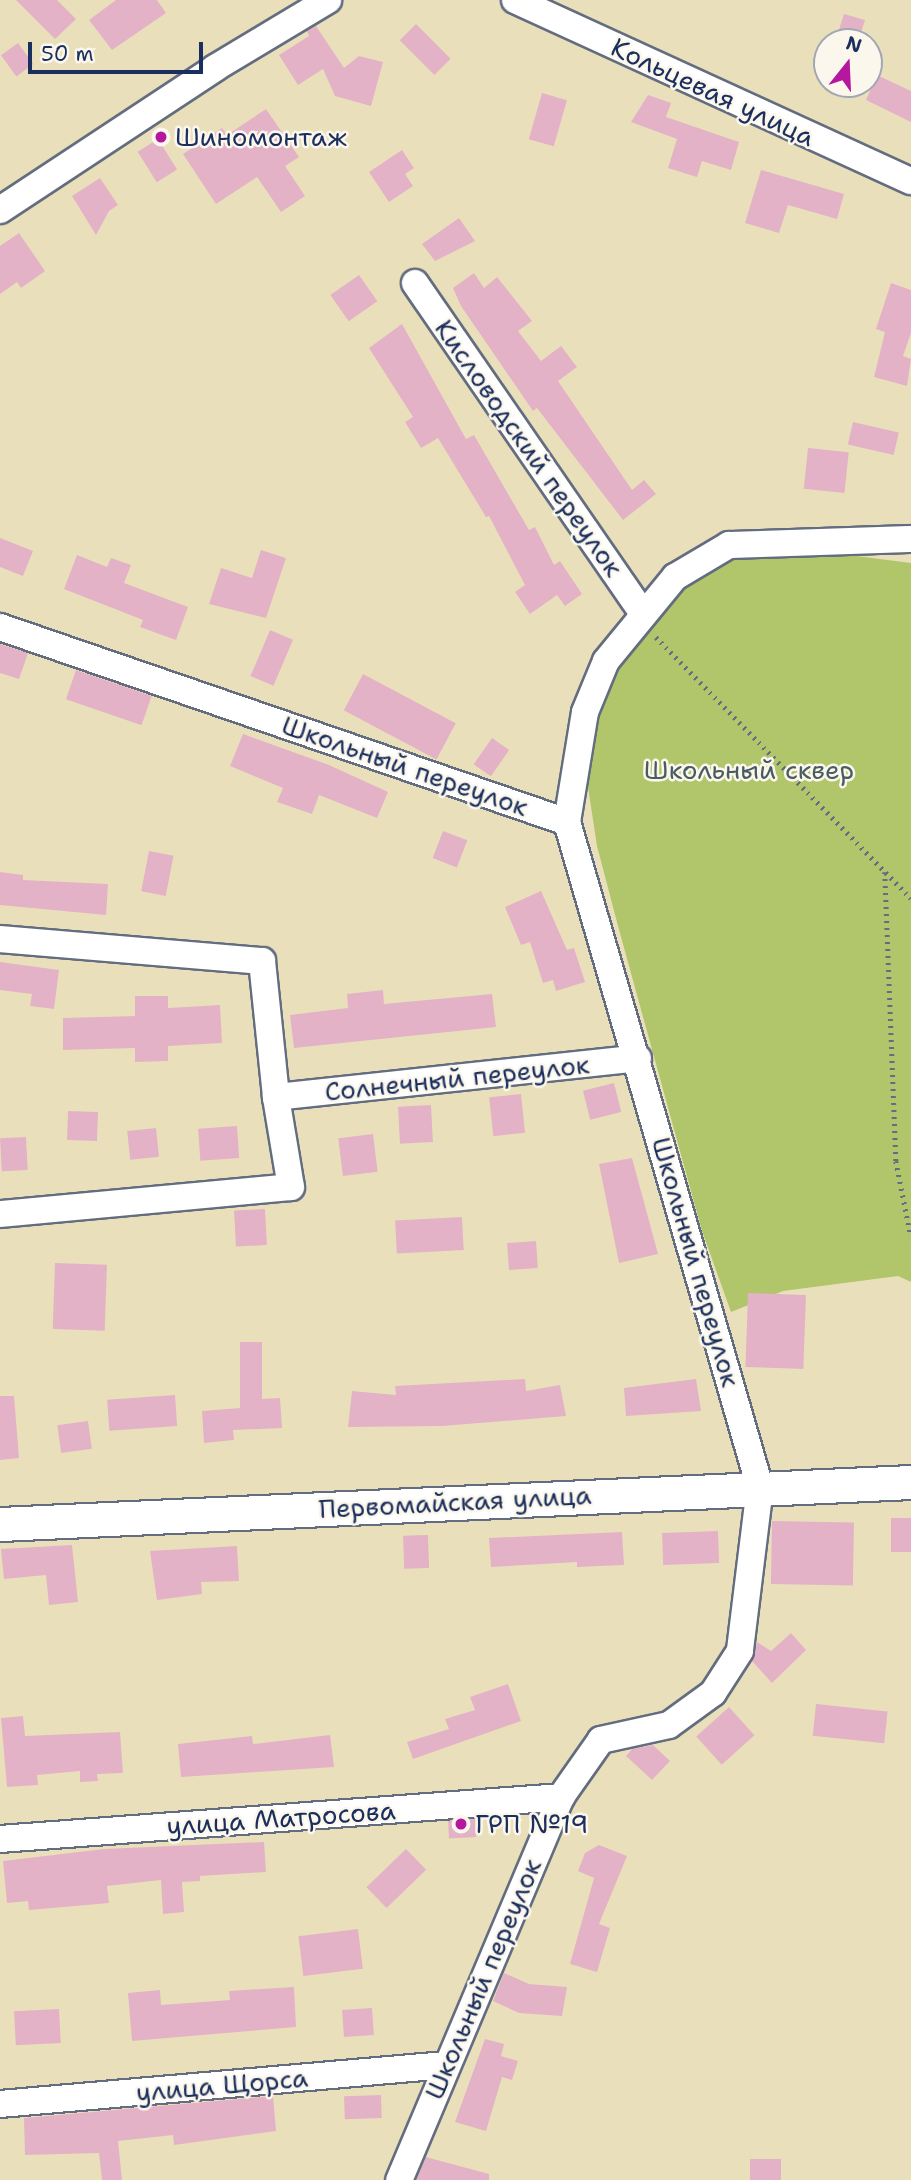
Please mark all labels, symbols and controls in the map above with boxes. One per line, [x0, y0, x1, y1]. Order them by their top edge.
scale bar [32, 28, 206, 72]
north arrow [813, 28, 883, 98]
text: N [843, 30, 865, 59]
street label: Кольцевая улица [606, 31, 820, 153]
text: 50 m [41, 40, 94, 68]
place label: Шиномонтаж [175, 121, 347, 153]
marker: Шиномонтаж [153, 129, 169, 145]
street label: Кисловодский переулок [428, 314, 630, 582]
street label: Школьный переулок [278, 709, 532, 823]
park label: Школьный сквер [644, 754, 854, 786]
street label: Солнечный переулок [323, 1049, 591, 1107]
street label: Школьный переулок [645, 1134, 747, 1390]
street label: Первомайская улица [318, 1479, 592, 1525]
street label: улица Матросова [165, 1794, 397, 1842]
place label: ГРП №19 [475, 1808, 588, 1840]
marker: ГРП №19 [453, 1816, 469, 1832]
street label: Школьный переулок [418, 1854, 548, 2104]
street label: улица Щорса [135, 2062, 309, 2108]

